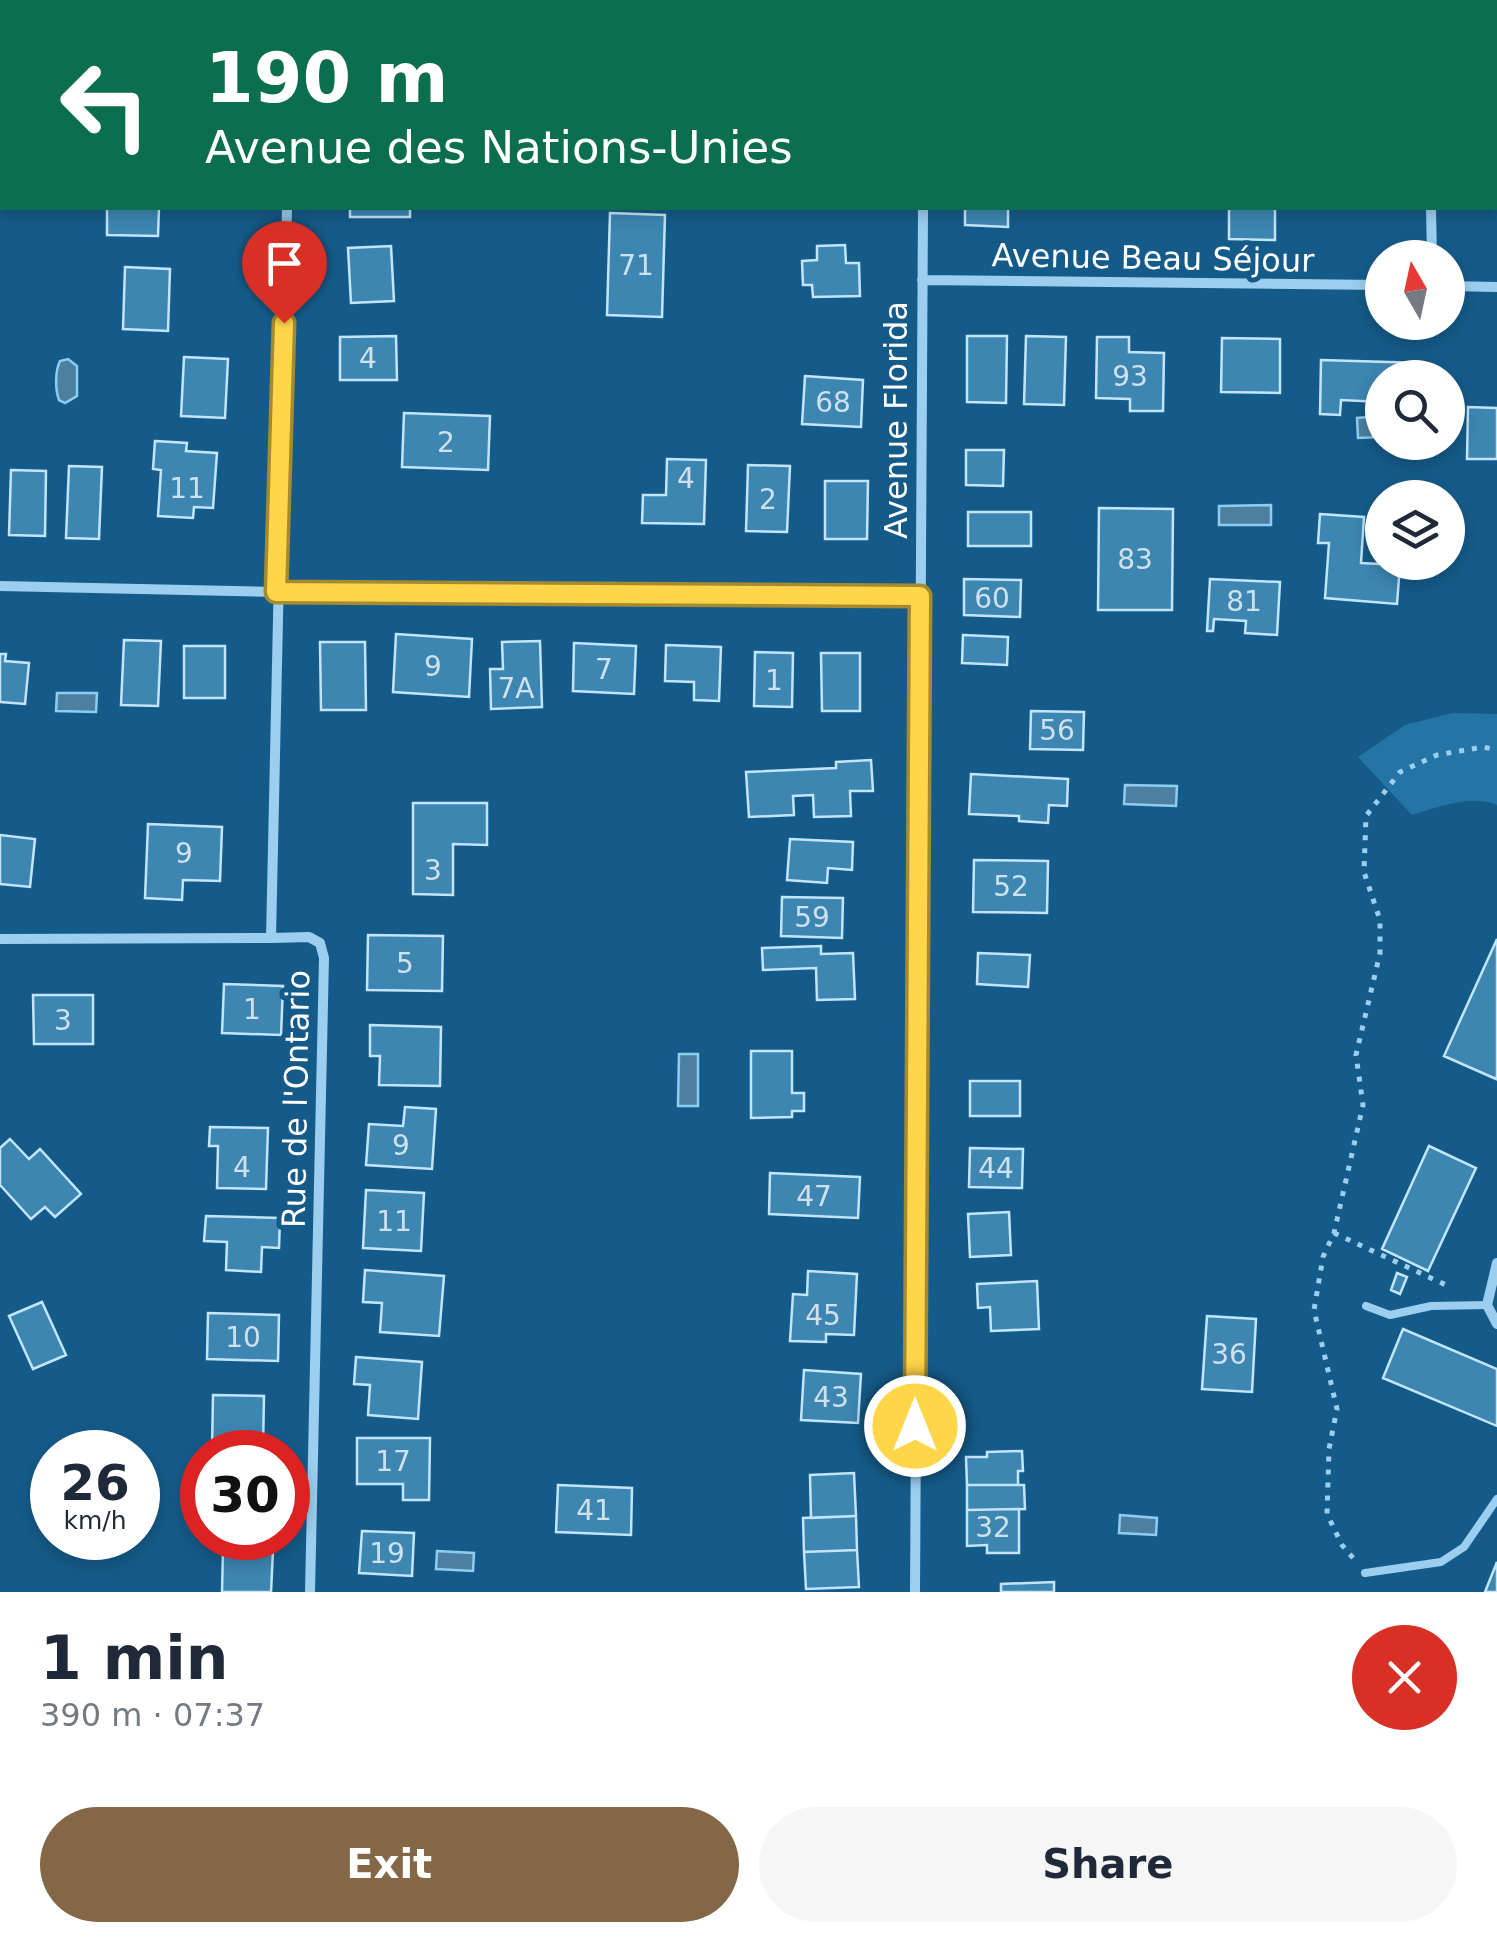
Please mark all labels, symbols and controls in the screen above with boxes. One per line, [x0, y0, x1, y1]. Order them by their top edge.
text: 190 m [205, 37, 448, 119]
icon: left [40, 40, 170, 170]
text: Avenue des Nations-Unies [205, 121, 793, 174]
pin [242, 221, 327, 324]
icon: arrive [257, 236, 312, 291]
street label: Avenue Beau Séjour [991, 236, 1315, 280]
north arrow [1365, 240, 1465, 340]
map controls [1365, 240, 1465, 580]
house number: 71 [618, 249, 654, 282]
street label: Avenue Florida [877, 301, 915, 539]
house number: 4 [359, 342, 377, 375]
house number: 93 [1112, 360, 1148, 393]
button: search [1365, 360, 1465, 460]
house number: 68 [815, 386, 851, 419]
house number: 2 [437, 426, 455, 459]
house number: 4 [677, 462, 695, 495]
house number: 11 [169, 472, 205, 505]
button: layers [1365, 480, 1465, 580]
house number: 2 [759, 483, 777, 516]
house number: 83 [1117, 543, 1153, 576]
house number: 60 [974, 582, 1010, 615]
house number: 81 [1226, 585, 1262, 618]
house number: 9 [424, 650, 442, 683]
house number: 7 [595, 653, 613, 686]
house number: 1 [765, 664, 783, 697]
house number: 7A [498, 672, 534, 705]
house number: 56 [1039, 714, 1075, 747]
house number: 9 [175, 837, 193, 870]
house number: 3 [424, 854, 442, 887]
house number: 52 [993, 870, 1029, 903]
house number: 59 [794, 901, 830, 934]
house number: 5 [396, 947, 414, 980]
street label: Rue de l'Ontario [275, 970, 317, 1228]
house number: 1 [243, 993, 261, 1026]
house number: 3 [54, 1004, 72, 1037]
house number: 9 [392, 1129, 410, 1162]
house number: 4 [233, 1151, 251, 1184]
house number: 44 [978, 1152, 1014, 1185]
house number: 47 [796, 1180, 832, 1213]
house number: 11 [376, 1205, 412, 1238]
house number: 45 [805, 1299, 841, 1332]
house number: 10 [225, 1321, 261, 1354]
house number: 36 [1211, 1338, 1247, 1371]
position arrow [863, 1374, 967, 1478]
house number: 43 [813, 1381, 849, 1414]
speed limit sign: 30 [180, 1430, 310, 1560]
house number: 17 [375, 1445, 411, 1478]
text: 26 [60, 1454, 130, 1512]
house number: 41 [576, 1494, 612, 1527]
text: km/h [63, 1506, 127, 1535]
house number: 32 [975, 1511, 1011, 1544]
house number: 19 [369, 1537, 405, 1570]
text: 1 min [40, 1623, 228, 1693]
button: close [1352, 1625, 1457, 1730]
text: 390 m · 07:37 [40, 1696, 265, 1734]
button: Exit [40, 1807, 739, 1922]
button: Share [759, 1807, 1457, 1922]

